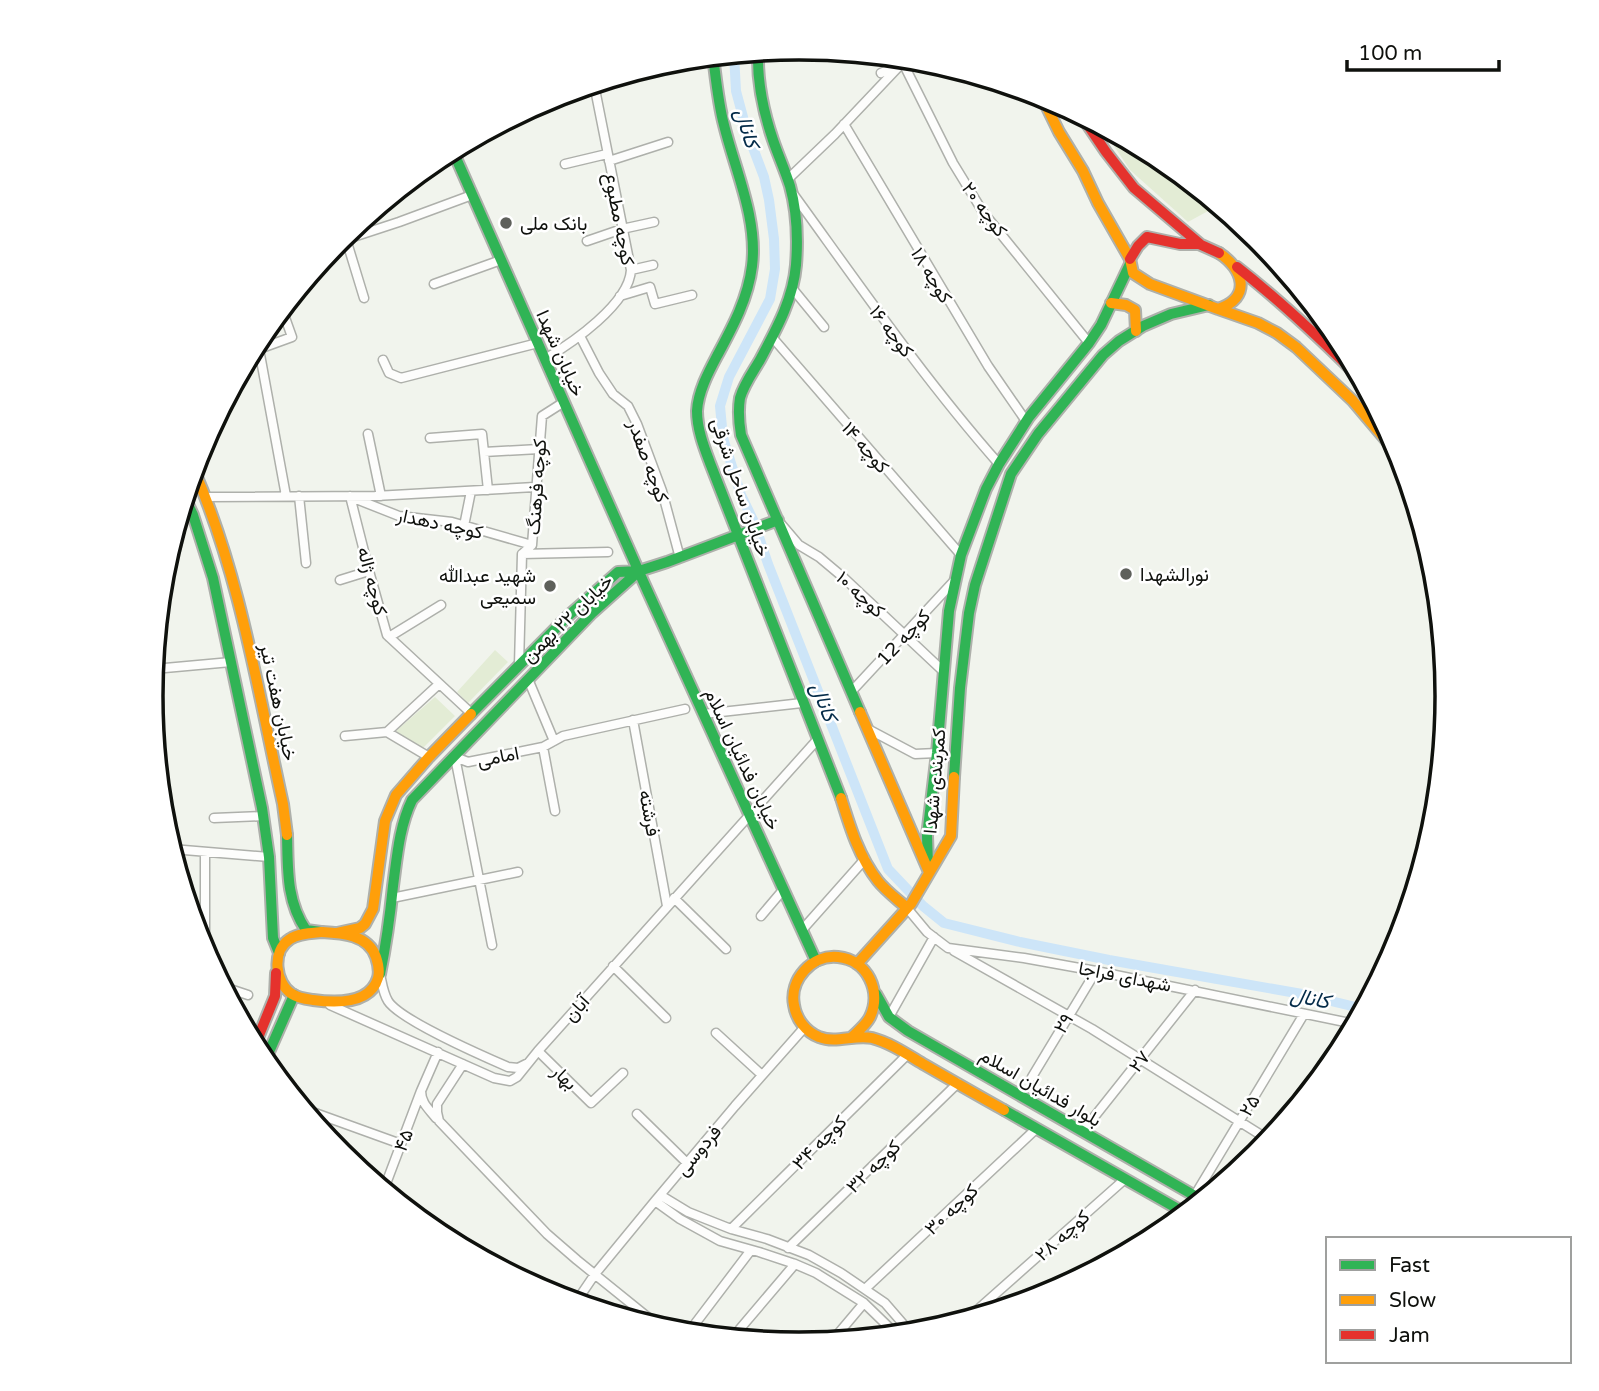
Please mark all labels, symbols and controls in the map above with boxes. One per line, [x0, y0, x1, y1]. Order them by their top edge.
scale bar [1347, 28, 1499, 72]
text: 100 m [1358, 41, 1422, 66]
water label: کانال [729, 105, 765, 154]
street label: کوچه مطبوع [597, 171, 639, 268]
street label: کوچه ۲۰ [955, 178, 1011, 242]
place label: بانک ملی [520, 213, 587, 235]
marker: بانک ملی [498, 215, 514, 231]
street label: کوچه ۱۸ [904, 244, 956, 308]
street label: کوچه ۱۶ [863, 301, 918, 363]
street label: خیابان شهدا [531, 307, 589, 400]
street label: خیابان ساحل شرقی [706, 415, 774, 560]
street label: کوچه صفدر [621, 416, 673, 506]
street label: کوچه ۱۴ [836, 418, 893, 479]
street label: کوچه فرهنگ [523, 438, 553, 536]
street label: کوچه دهدار [393, 504, 485, 546]
street label: کوچه ژاله [350, 545, 392, 618]
place label: نورالشهدا [1140, 564, 1209, 586]
place label: شهید عبدالله سمیعی [439, 565, 536, 609]
marker: نورالشهدا [1118, 566, 1134, 582]
street label: کوچه ۱۰ [830, 567, 889, 624]
street label: خیابان ۲۲ بهمن [518, 570, 618, 667]
marker: شهید عبدالله سمیعی [542, 578, 558, 594]
street label: کوچه 12 [872, 605, 937, 672]
street label: خیابان هفت تیر [255, 641, 301, 763]
water label: کانال [805, 679, 844, 729]
street label: خیابان فدائیان اسلام [699, 685, 785, 834]
street label: کمربندی شهدا [919, 728, 951, 835]
street label: امامی [475, 742, 521, 772]
street label: فرشته [634, 788, 664, 838]
street label: شهدای فراجا [1077, 957, 1173, 997]
water label: کانال [1288, 982, 1335, 1015]
street label: آبان [559, 990, 595, 1026]
street label: ۲۹ [1050, 1010, 1078, 1037]
street label: بلوار فدائیان اسلام [975, 1044, 1105, 1132]
street label: ۲۷ [1125, 1047, 1155, 1077]
street label: بهار [546, 1060, 581, 1095]
street label: ۲۵ [1235, 1091, 1265, 1120]
street label: کوچه ۳۴ [788, 1111, 853, 1176]
street label: فردوسی [671, 1121, 726, 1180]
street label: ۴۵ [390, 1126, 418, 1155]
street label: کوچه ۳۲ [842, 1136, 907, 1199]
street label: کوچه ۳۰ [920, 1180, 984, 1241]
street label: کوچه ۲۸ [1031, 1206, 1096, 1267]
legend [1326, 1237, 1571, 1363]
text: Fast [1389, 1253, 1430, 1278]
text: Slow [1389, 1288, 1437, 1313]
text: Jam [1389, 1323, 1430, 1348]

